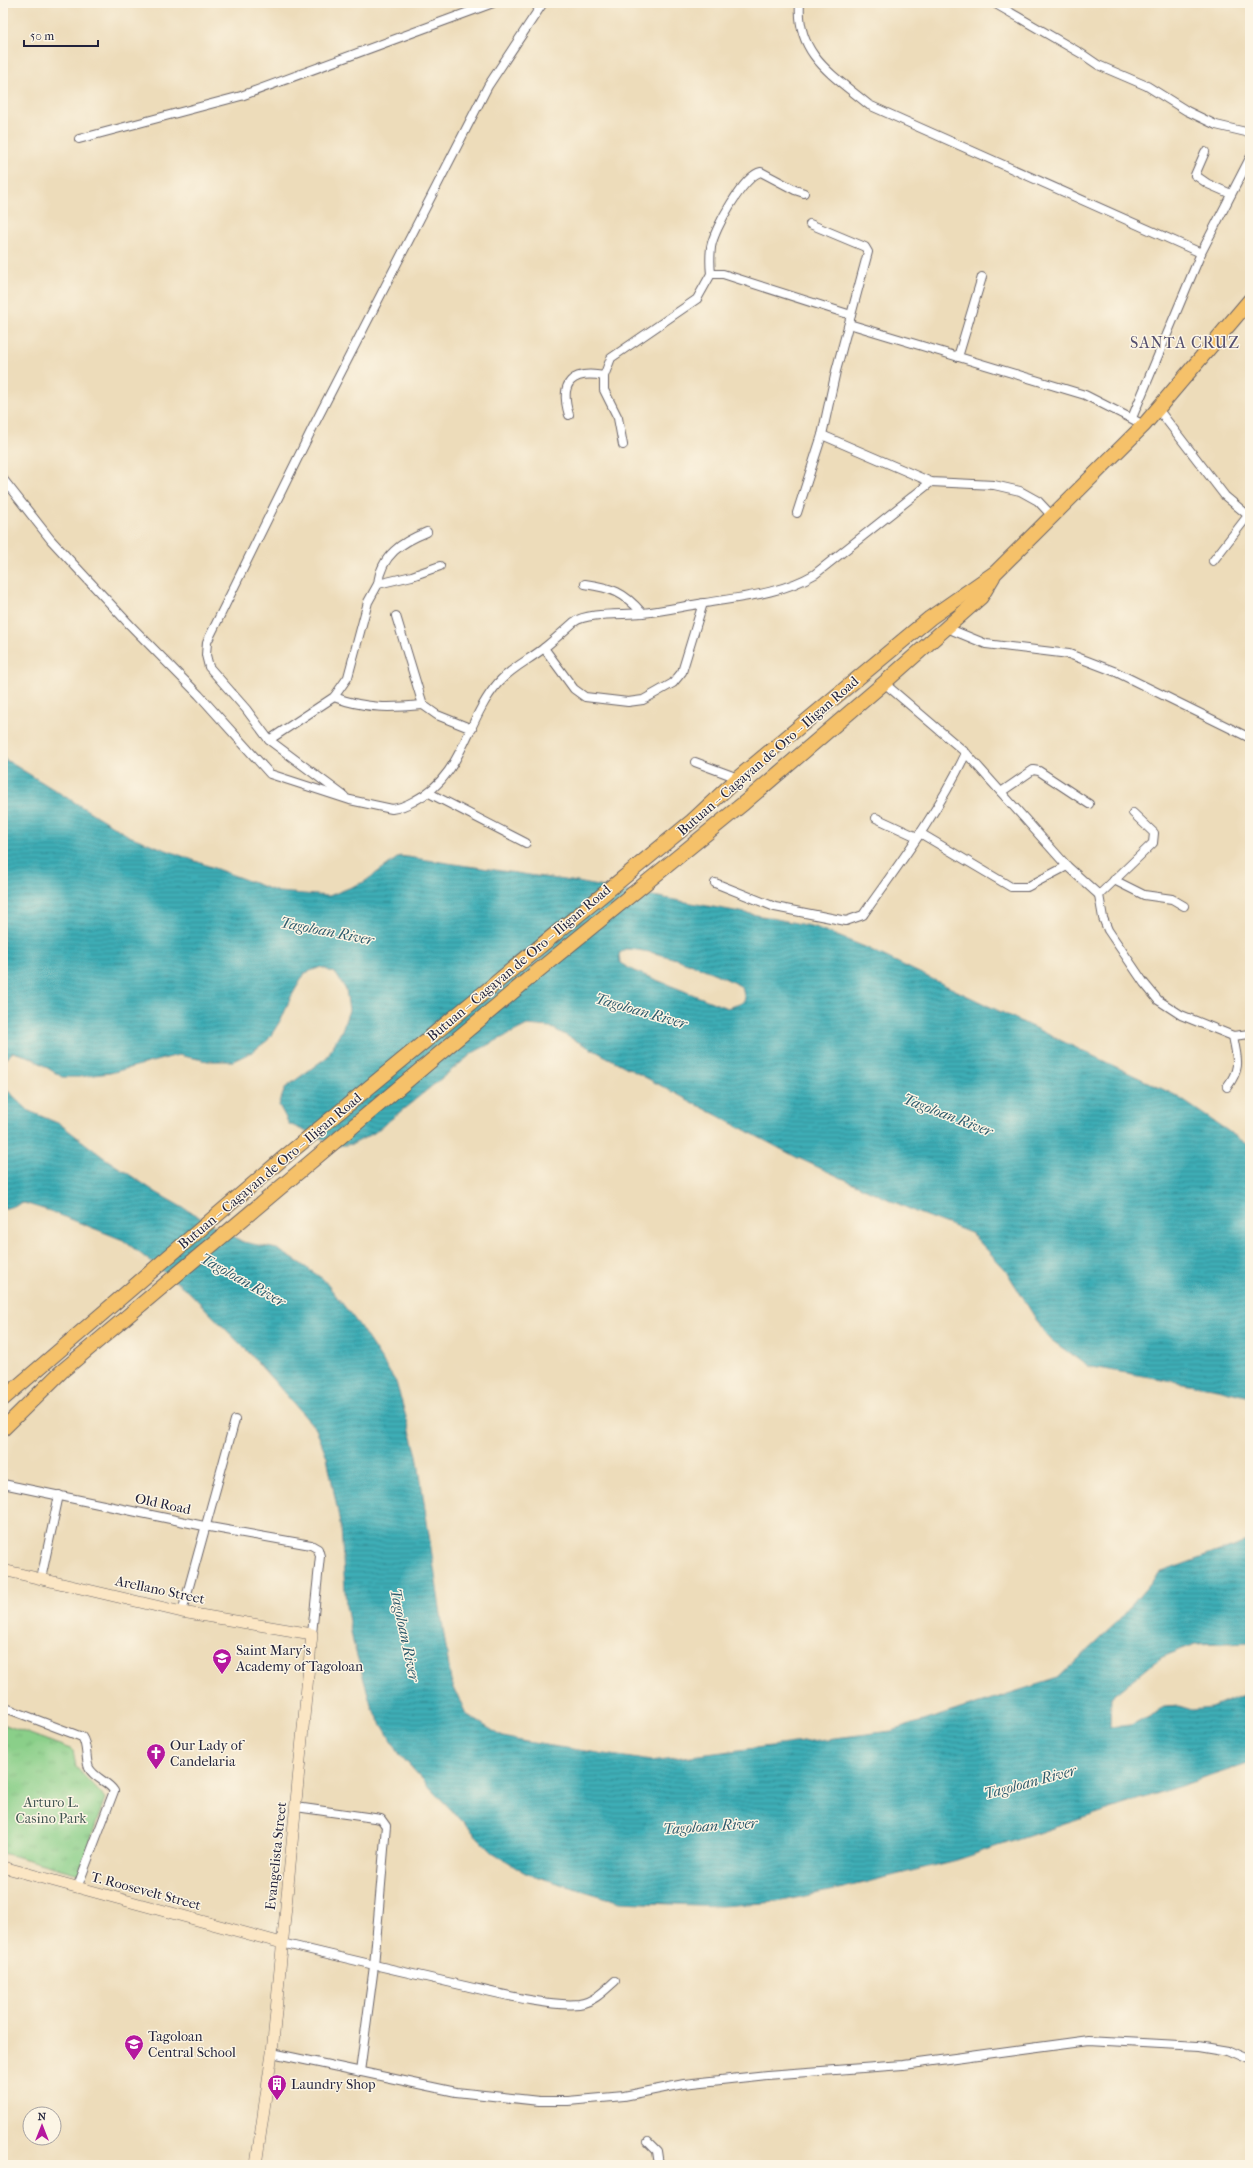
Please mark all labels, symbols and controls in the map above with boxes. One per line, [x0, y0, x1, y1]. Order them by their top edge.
scale bar [24, 22, 98, 48]
text: 50 m [30, 29, 54, 43]
district label: SANTA CRUZ [1130, 333, 1240, 352]
street label: Butuan – Cagayan de Oro – Iligan Road [674, 672, 862, 839]
street label: Butuan – Cagayan de Oro – Iligan Road [424, 881, 615, 1045]
water label: Tagoloan River [279, 913, 376, 949]
water label: Tagoloan River [593, 989, 690, 1033]
street label: Butuan – Cagayan de Oro – Iligan Road [175, 1089, 366, 1253]
water label: Tagoloan River [901, 1090, 997, 1141]
water label: Tagoloan River [197, 1249, 290, 1311]
street label: Old Road [134, 1490, 193, 1518]
street label: Arellano Street [113, 1572, 206, 1608]
water label: Tagoloan River [386, 1587, 424, 1684]
place label: Saint Mary’s Academy of Tagoloan [235, 1642, 363, 1675]
school or university icon: Saint Mary’s Academy of Tagoloan [211, 1647, 233, 1675]
place label: Our Lady of Candelaria [170, 1737, 246, 1770]
church icon: Our Lady of Candelaria [145, 1742, 167, 1770]
water label: Tagoloan River [982, 1761, 1079, 1803]
park label: Arturo L. Casino Park [15, 1794, 87, 1827]
street label: Evangelista Street [262, 1801, 290, 1911]
water label: Tagoloan River [662, 1814, 759, 1838]
street label: T. Roosevelt Street [89, 1868, 203, 1914]
place label: Tagoloan Central School [148, 2028, 236, 2061]
school or university icon: Tagoloan Central School [123, 2033, 145, 2061]
building icon: Laundry Shop [266, 2073, 288, 2101]
place label: Laundry Shop [291, 2076, 376, 2093]
north arrow [22, 2106, 62, 2146]
text: N [38, 2110, 47, 2123]

